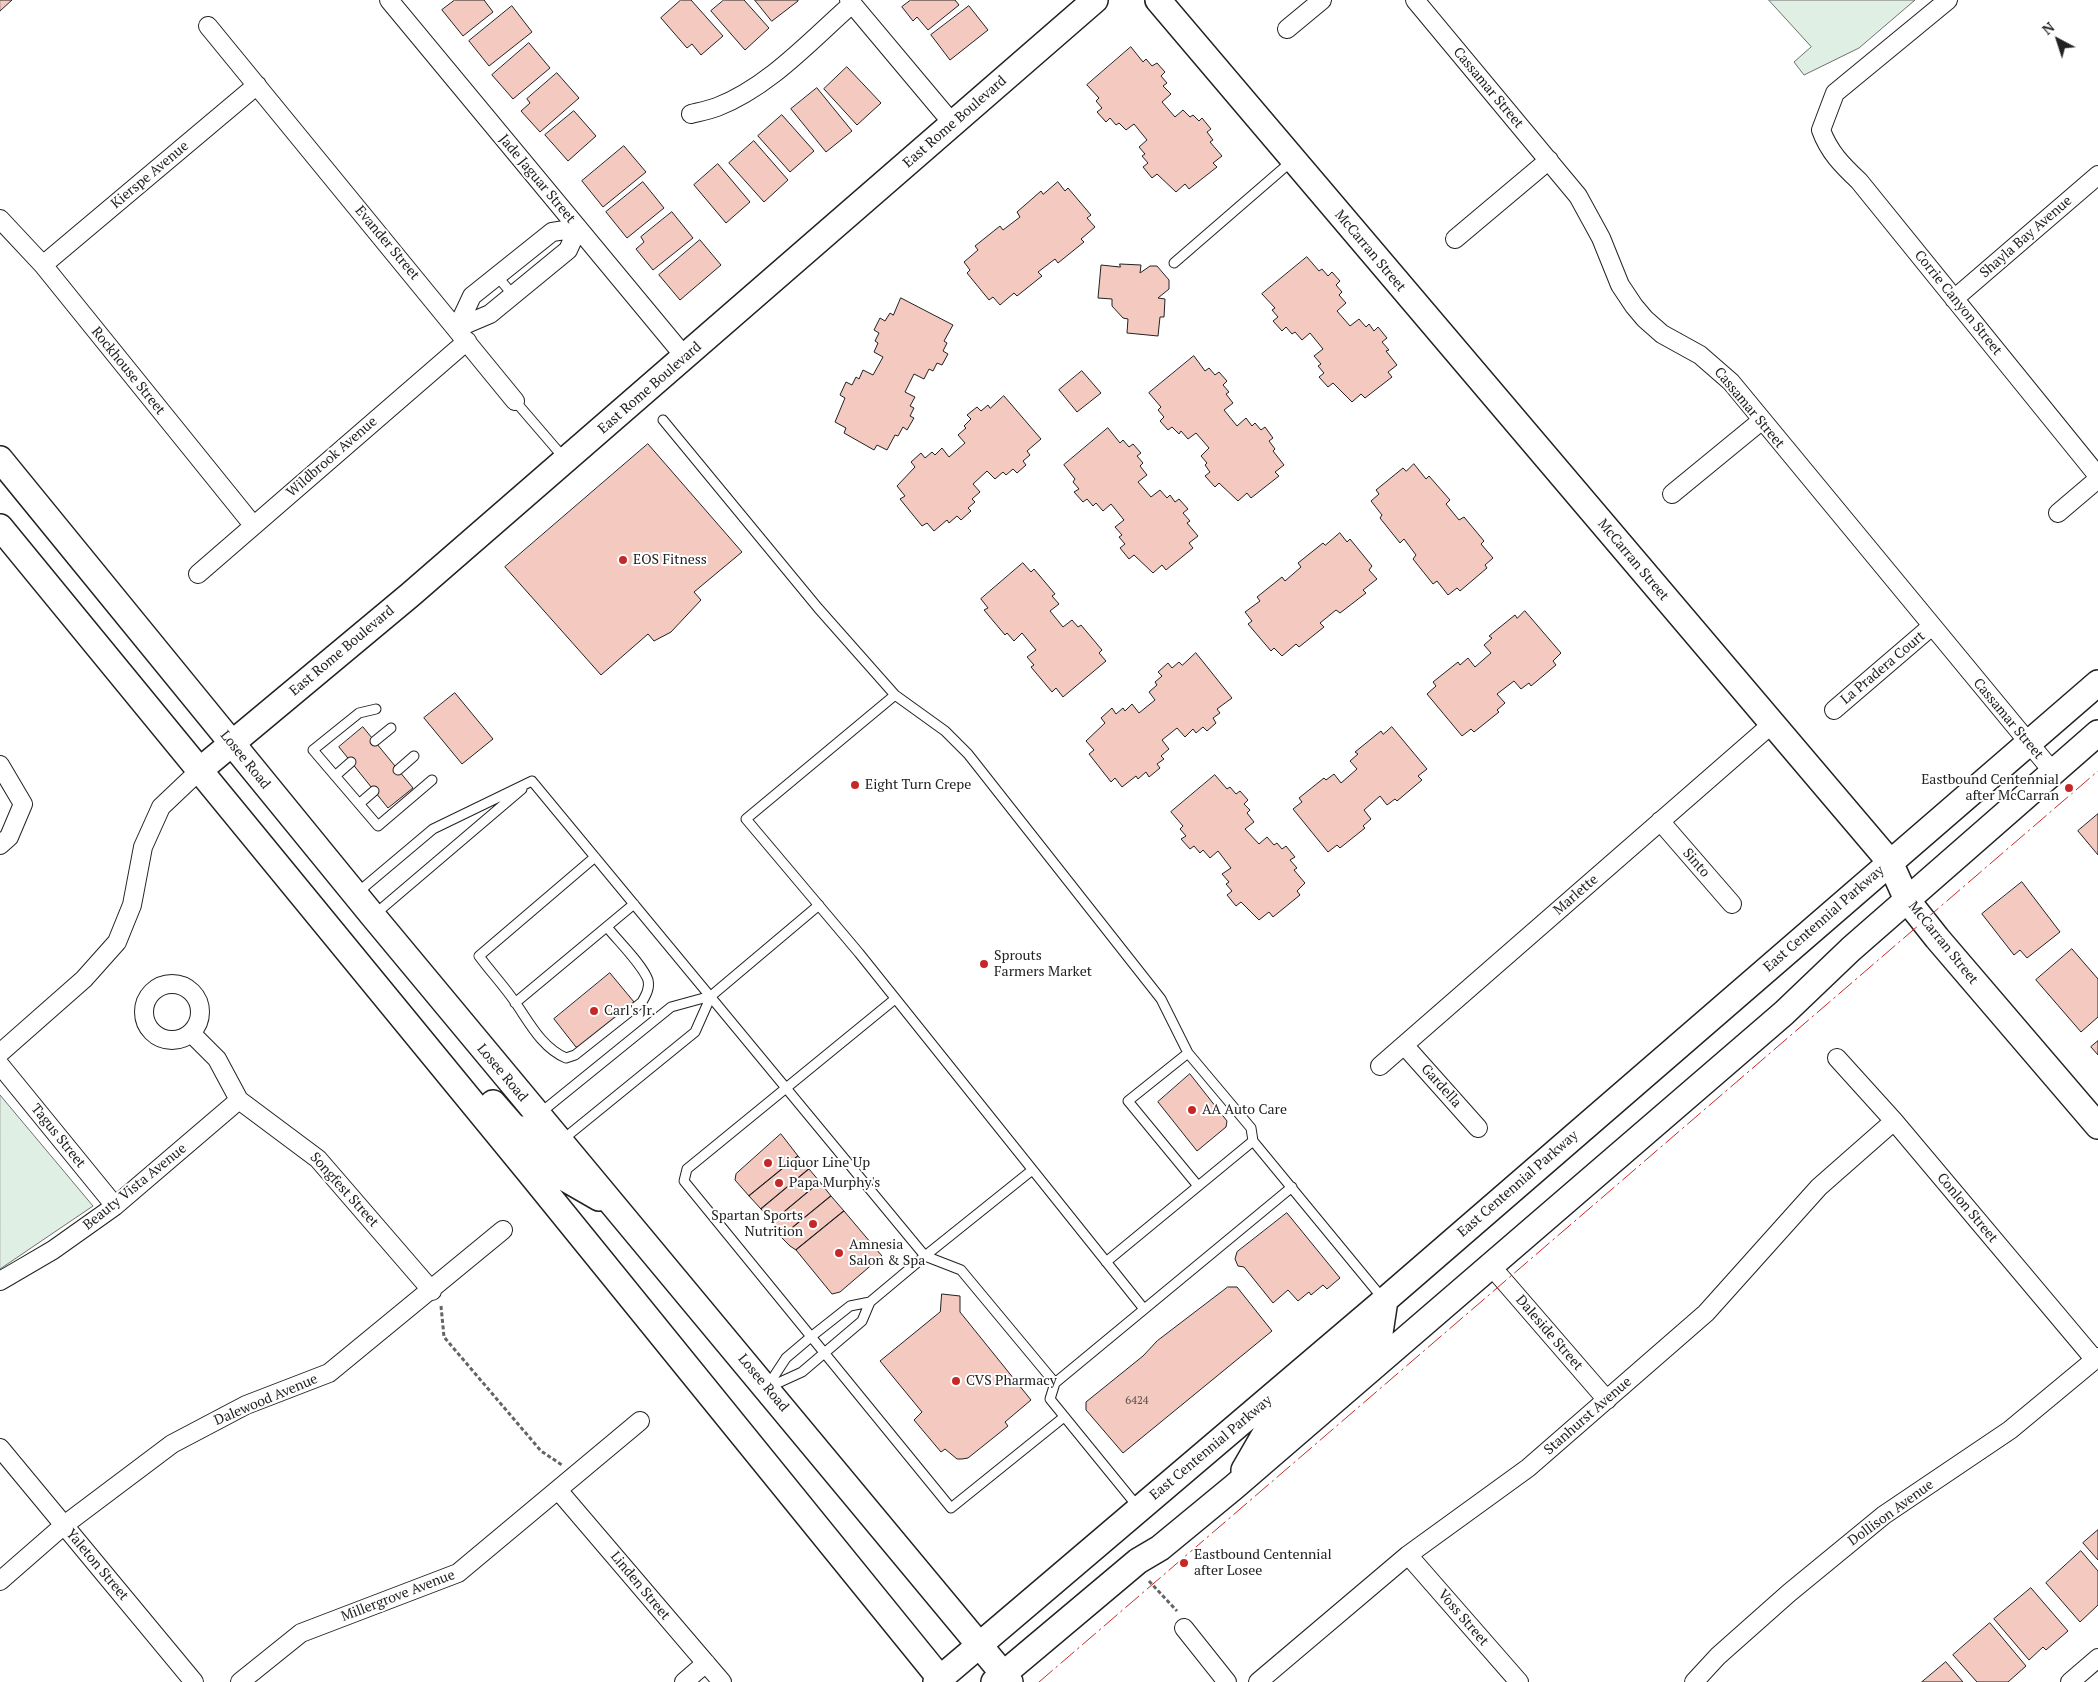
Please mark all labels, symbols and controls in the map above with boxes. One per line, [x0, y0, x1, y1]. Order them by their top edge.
north arrow [2033, 15, 2083, 65]
text: N [2038, 17, 2058, 39]
street label: Cassamar Street [1449, 44, 1527, 132]
street label: East Rome Boulevard [900, 73, 1010, 171]
street label: Jade Jaguar Street [495, 131, 579, 227]
street label: Kierspe Avenue [108, 138, 192, 212]
street label: Shayla Bay Avenue [1977, 192, 2075, 282]
street label: Evander Street [351, 203, 423, 283]
street label: McCarran Street [1331, 207, 1409, 295]
street label: Corrie Canyon Street [1911, 247, 2005, 359]
street label: Rockhouse Street [87, 324, 169, 418]
street label: East Rome Boulevard [595, 339, 705, 437]
street label: Cassamar Street [1710, 364, 1788, 452]
street label: Wildbrook Avenue [283, 413, 381, 501]
street label: McCarran Street [1594, 516, 1672, 604]
place label: EOS Fitness [633, 552, 707, 568]
marker: EOS Fitness [617, 554, 629, 566]
street label: East Rome Boulevard [286, 602, 398, 700]
street label: La Pradera Court [1838, 628, 1928, 708]
street label: Cassamar Street [1969, 675, 2047, 763]
street label: Losee Road [216, 727, 274, 793]
place label: Eastbound Centennial after McCarran [1921, 772, 2059, 804]
place label: Eight Turn Crepe [865, 777, 971, 793]
marker: Eight Turn Crepe [849, 779, 861, 791]
marker: Eastbound Centennial after McCarran [2063, 782, 2075, 794]
street label: Sinto [1679, 845, 1713, 881]
street label: East Centennial Parkway [1760, 862, 1888, 976]
street label: Marlette [1550, 871, 1602, 919]
street label: McCarran Street [1904, 898, 1982, 988]
place label: Sprouts Farmers Market [994, 948, 1092, 980]
marker: Sprouts Farmers Market [978, 958, 990, 970]
place label: Carl's Jr. [604, 1003, 655, 1019]
marker: Carl's Jr. [588, 1005, 600, 1017]
street label: Losee Road [473, 1041, 531, 1105]
street label: Gardella [1417, 1061, 1465, 1111]
street label: Tagus Street [27, 1101, 89, 1171]
place label: AA Auto Care [1202, 1102, 1287, 1118]
marker: AA Auto Care [1186, 1104, 1198, 1116]
street label: East Centennial Parkway [1454, 1127, 1582, 1241]
street label: Beauty Vista Avenue [80, 1140, 190, 1234]
street label: Songfest Street [306, 1149, 382, 1231]
place label: Liquor Line Up [778, 1155, 870, 1171]
marker: Liquor Line Up [762, 1157, 774, 1169]
street label: Conlon Street [1933, 1170, 2001, 1246]
place label: Papa Murphy's [789, 1175, 880, 1191]
marker: Papa Murphy's [773, 1177, 785, 1189]
place label: Spartan Sports Nutrition [711, 1208, 803, 1240]
marker: Spartan Sports Nutrition [807, 1218, 819, 1230]
place label: Amnesia Salon & Spa [849, 1237, 925, 1270]
marker: Amnesia Salon & Spa [833, 1247, 845, 1259]
street label: Daleside Street [1512, 1292, 1586, 1374]
street label: Losee Road [734, 1351, 792, 1415]
street label: Dalewood Avenue [212, 1371, 320, 1429]
place label: CVS Pharmacy [966, 1373, 1057, 1389]
street label: Stanhurst Avenue [1541, 1374, 1635, 1458]
marker: CVS Pharmacy [950, 1375, 962, 1387]
street label: East Centennial Parkway [1147, 1392, 1275, 1504]
house number: 6424 [1125, 1394, 1149, 1408]
street label: Dollison Avenue [1845, 1476, 1937, 1550]
street label: Yaleton Street [62, 1526, 132, 1604]
place label: Eastbound Centennial after Losee [1194, 1547, 1332, 1580]
street label: Linden Street [607, 1548, 673, 1624]
marker: Eastbound Centennial after Losee [1178, 1557, 1190, 1569]
street label: Millergrove Avenue [339, 1567, 457, 1625]
street label: Voss Street [1434, 1586, 1492, 1650]

